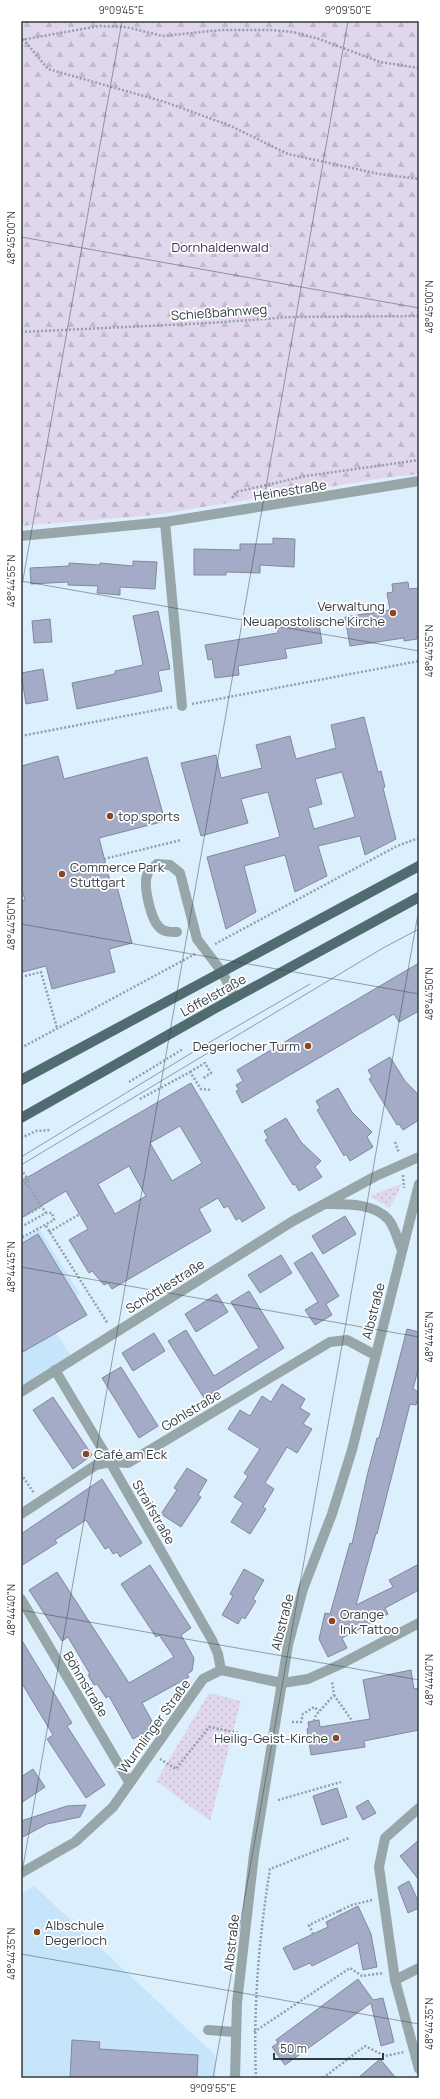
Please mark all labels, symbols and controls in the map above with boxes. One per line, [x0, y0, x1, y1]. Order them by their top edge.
text: 9°09'45"E [98, 3, 144, 17]
text: 9°09'50"E [325, 3, 372, 17]
text: 48°45'00"N [4, 211, 18, 264]
park label: Dornhaldenwald [171, 238, 269, 256]
text: 48°45'00"N [422, 280, 436, 333]
street label: Schießbahnweg [170, 300, 268, 324]
street label: Heinestraße [252, 475, 328, 505]
text: 48°44'55"N [4, 555, 18, 607]
place label: Verwaltung Neuapostolische Kirche [243, 597, 385, 630]
marker: Verwaltung Neuapostolische Kirche [388, 608, 398, 618]
text: 48°44'55"N [422, 625, 436, 677]
place label: top sports [118, 807, 180, 825]
marker: top sports [105, 811, 115, 821]
place label: Commerce Park Stuttgart [70, 858, 165, 891]
marker: Commerce Park Stuttgart [57, 869, 67, 879]
text: 48°44'50"N [4, 898, 18, 950]
text: 48°44'50"N [422, 968, 436, 1020]
street label: Löffelstraße [177, 969, 249, 1020]
place label: Degerlocher Turm [193, 1037, 300, 1055]
marker: Degerlocher Turm [303, 1041, 313, 1051]
text: 48°44'45"N [4, 1241, 18, 1293]
street label: Schöttlestraße [122, 1254, 208, 1317]
street label: Albstraße [357, 1280, 389, 1341]
text: 48°44'45"N [422, 1311, 436, 1363]
street label: Gohlstraße [158, 1385, 225, 1435]
place label: Café am Eck [94, 1445, 168, 1463]
marker: Café am Eck [81, 1449, 91, 1459]
street label: Straifstraße [128, 1477, 180, 1548]
text: 48°44'40"N [4, 1584, 18, 1636]
street label: Albstraße [266, 1591, 298, 1652]
place label: Orange Ink Tattoo [340, 1605, 399, 1638]
marker: Orange Ink Tattoo [327, 1616, 337, 1626]
street label: Böhmstraße [59, 1648, 113, 1720]
text: 48°44'40"N [422, 1654, 436, 1706]
street label: Wurmlinger Straße [114, 1675, 194, 1777]
place label: Heilig-Geist-Kirche [214, 1729, 328, 1747]
marker: Heilig-Geist-Kirche [331, 1733, 341, 1743]
street label: Albstraße [219, 1913, 243, 1973]
place label: Albschule Degerloch [45, 1916, 107, 1949]
marker: Albschule Degerloch [32, 1927, 42, 1937]
text: 48°44'35"N [4, 1928, 18, 1980]
text: 48°44'35"N [422, 1998, 436, 2050]
scale bar [274, 2035, 383, 2061]
text: 50 m [280, 2040, 307, 2057]
text: 9°09'55"E [190, 2081, 236, 2095]

